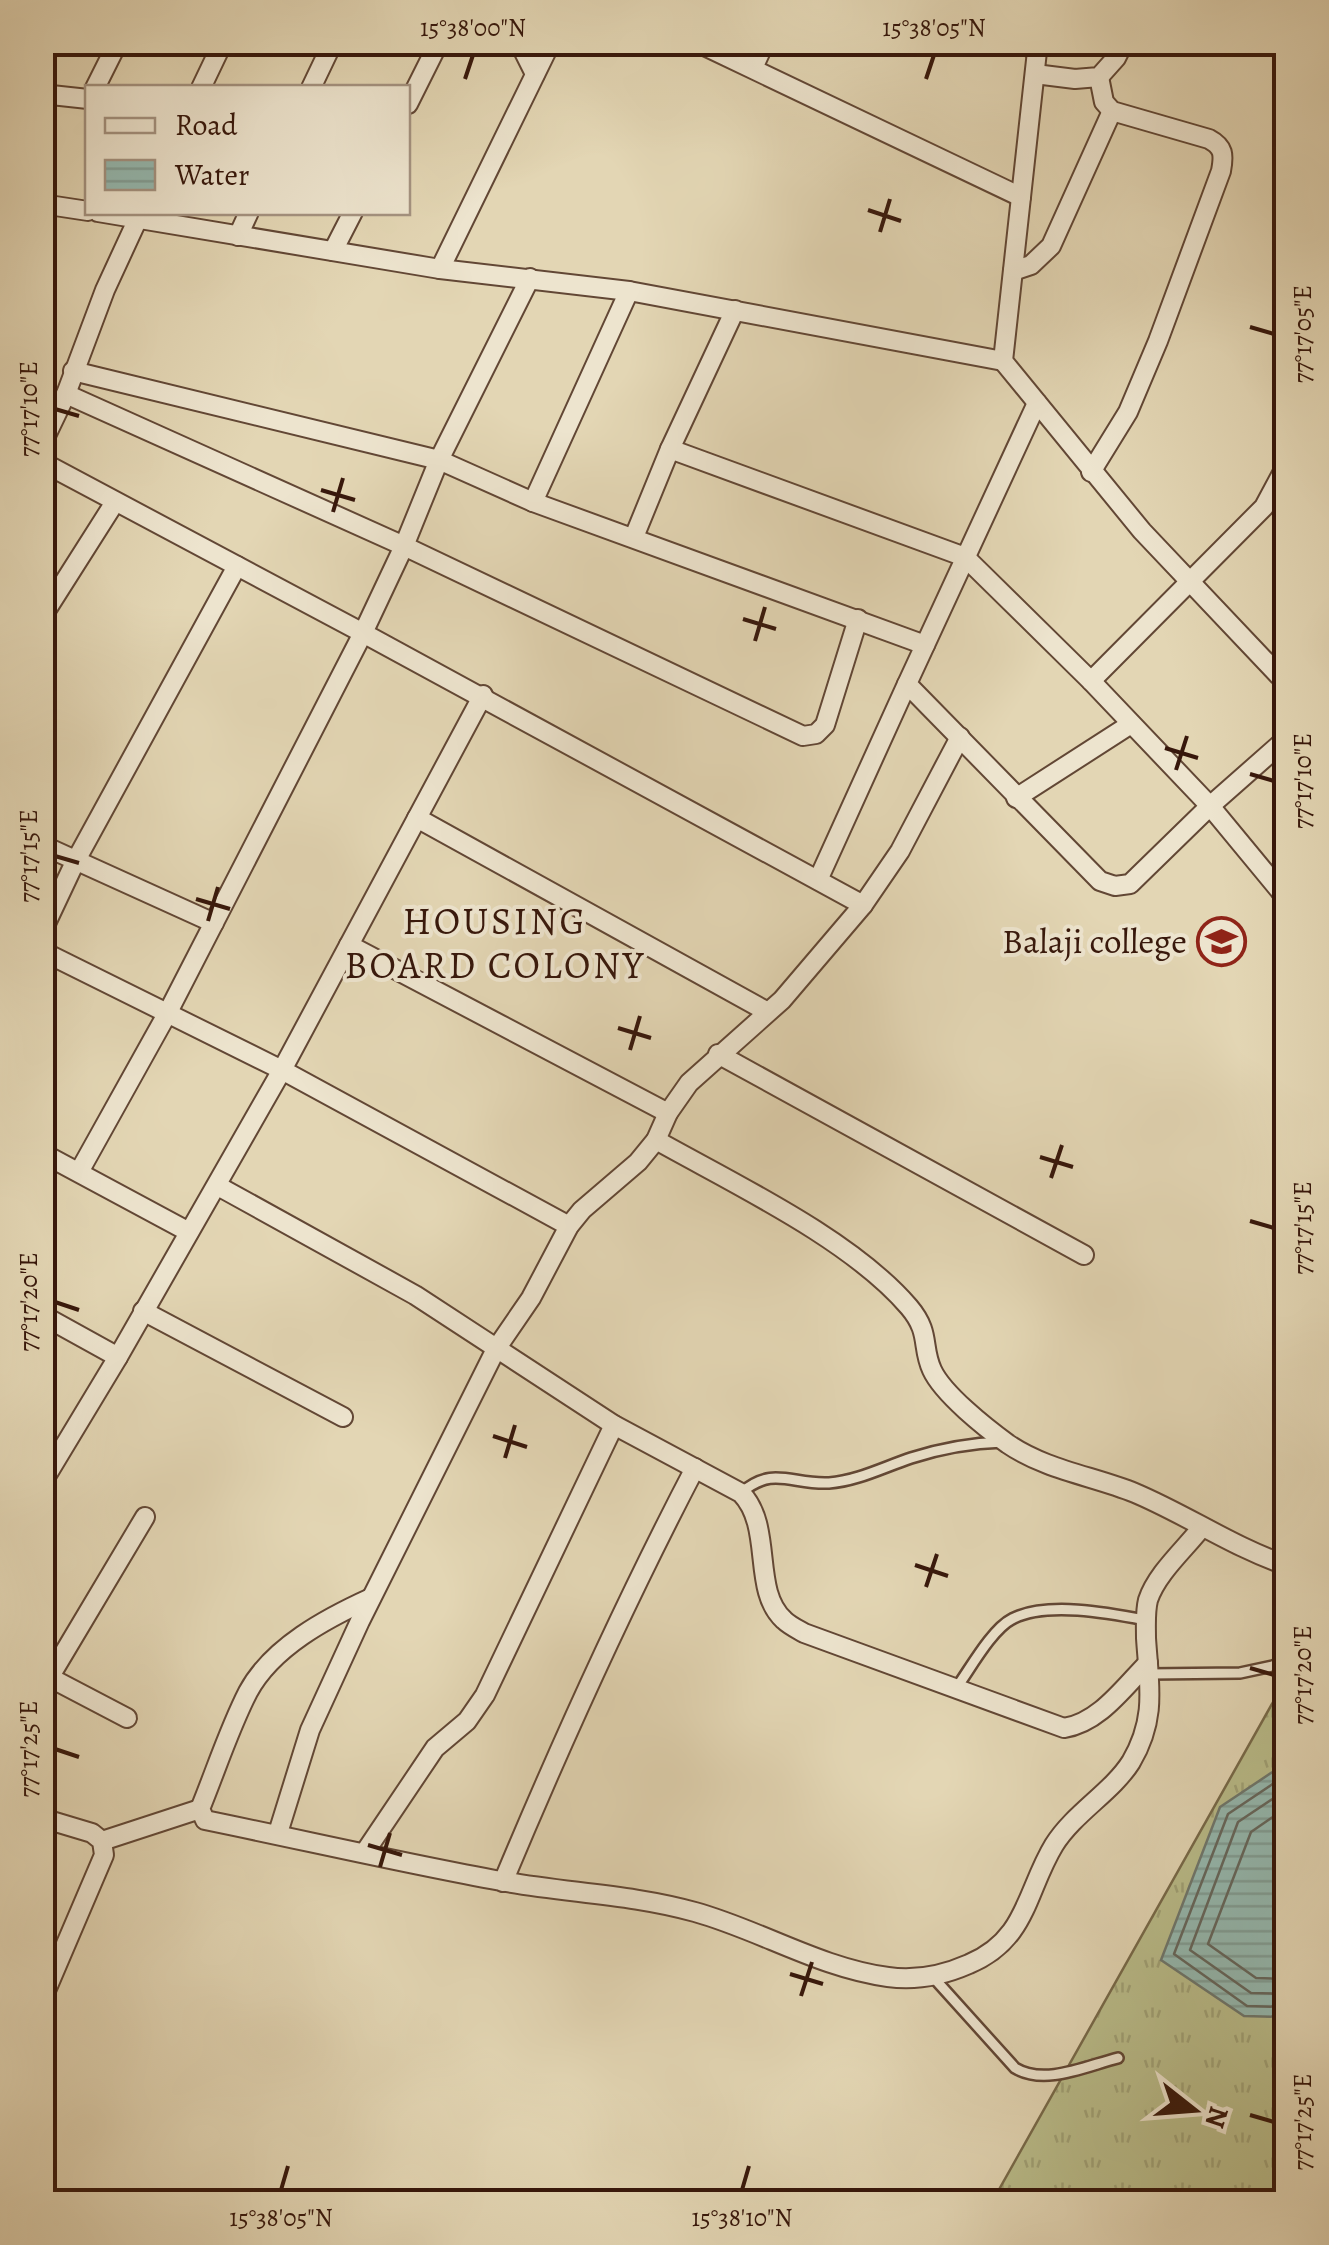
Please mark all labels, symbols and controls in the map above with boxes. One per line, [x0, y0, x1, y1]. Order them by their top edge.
text: 15°38'00"N [420, 11, 526, 45]
text: 15°38'05"N [882, 11, 986, 45]
legend [85, 85, 410, 215]
text: Road [175, 105, 238, 145]
text: Water [174, 155, 249, 195]
text: 77°17'05"E [1286, 285, 1320, 383]
text: 77°17'10"E [12, 361, 46, 457]
text: 77°17'10"E [1286, 733, 1320, 829]
text: 77°17'15"E [12, 809, 46, 903]
district label: HOUSING BOARD COLONY [344, 895, 646, 991]
school or university icon: Balaji college [1196, 915, 1248, 967]
place label: Balaji college [1002, 917, 1187, 965]
text: 77°17'15"E [1286, 1181, 1320, 1275]
text: 77°17'20"E [12, 1252, 46, 1352]
text: 77°17'20"E [1286, 1625, 1320, 1725]
text: 77°17'25"E [12, 1701, 46, 1797]
north arrow [1144, 2060, 1244, 2160]
text: 77°17'25"E [1286, 2074, 1320, 2170]
text: N [1196, 2102, 1238, 2132]
text: 15°38'05"N [229, 2201, 333, 2235]
text: 15°38'10"N [691, 2201, 793, 2235]

